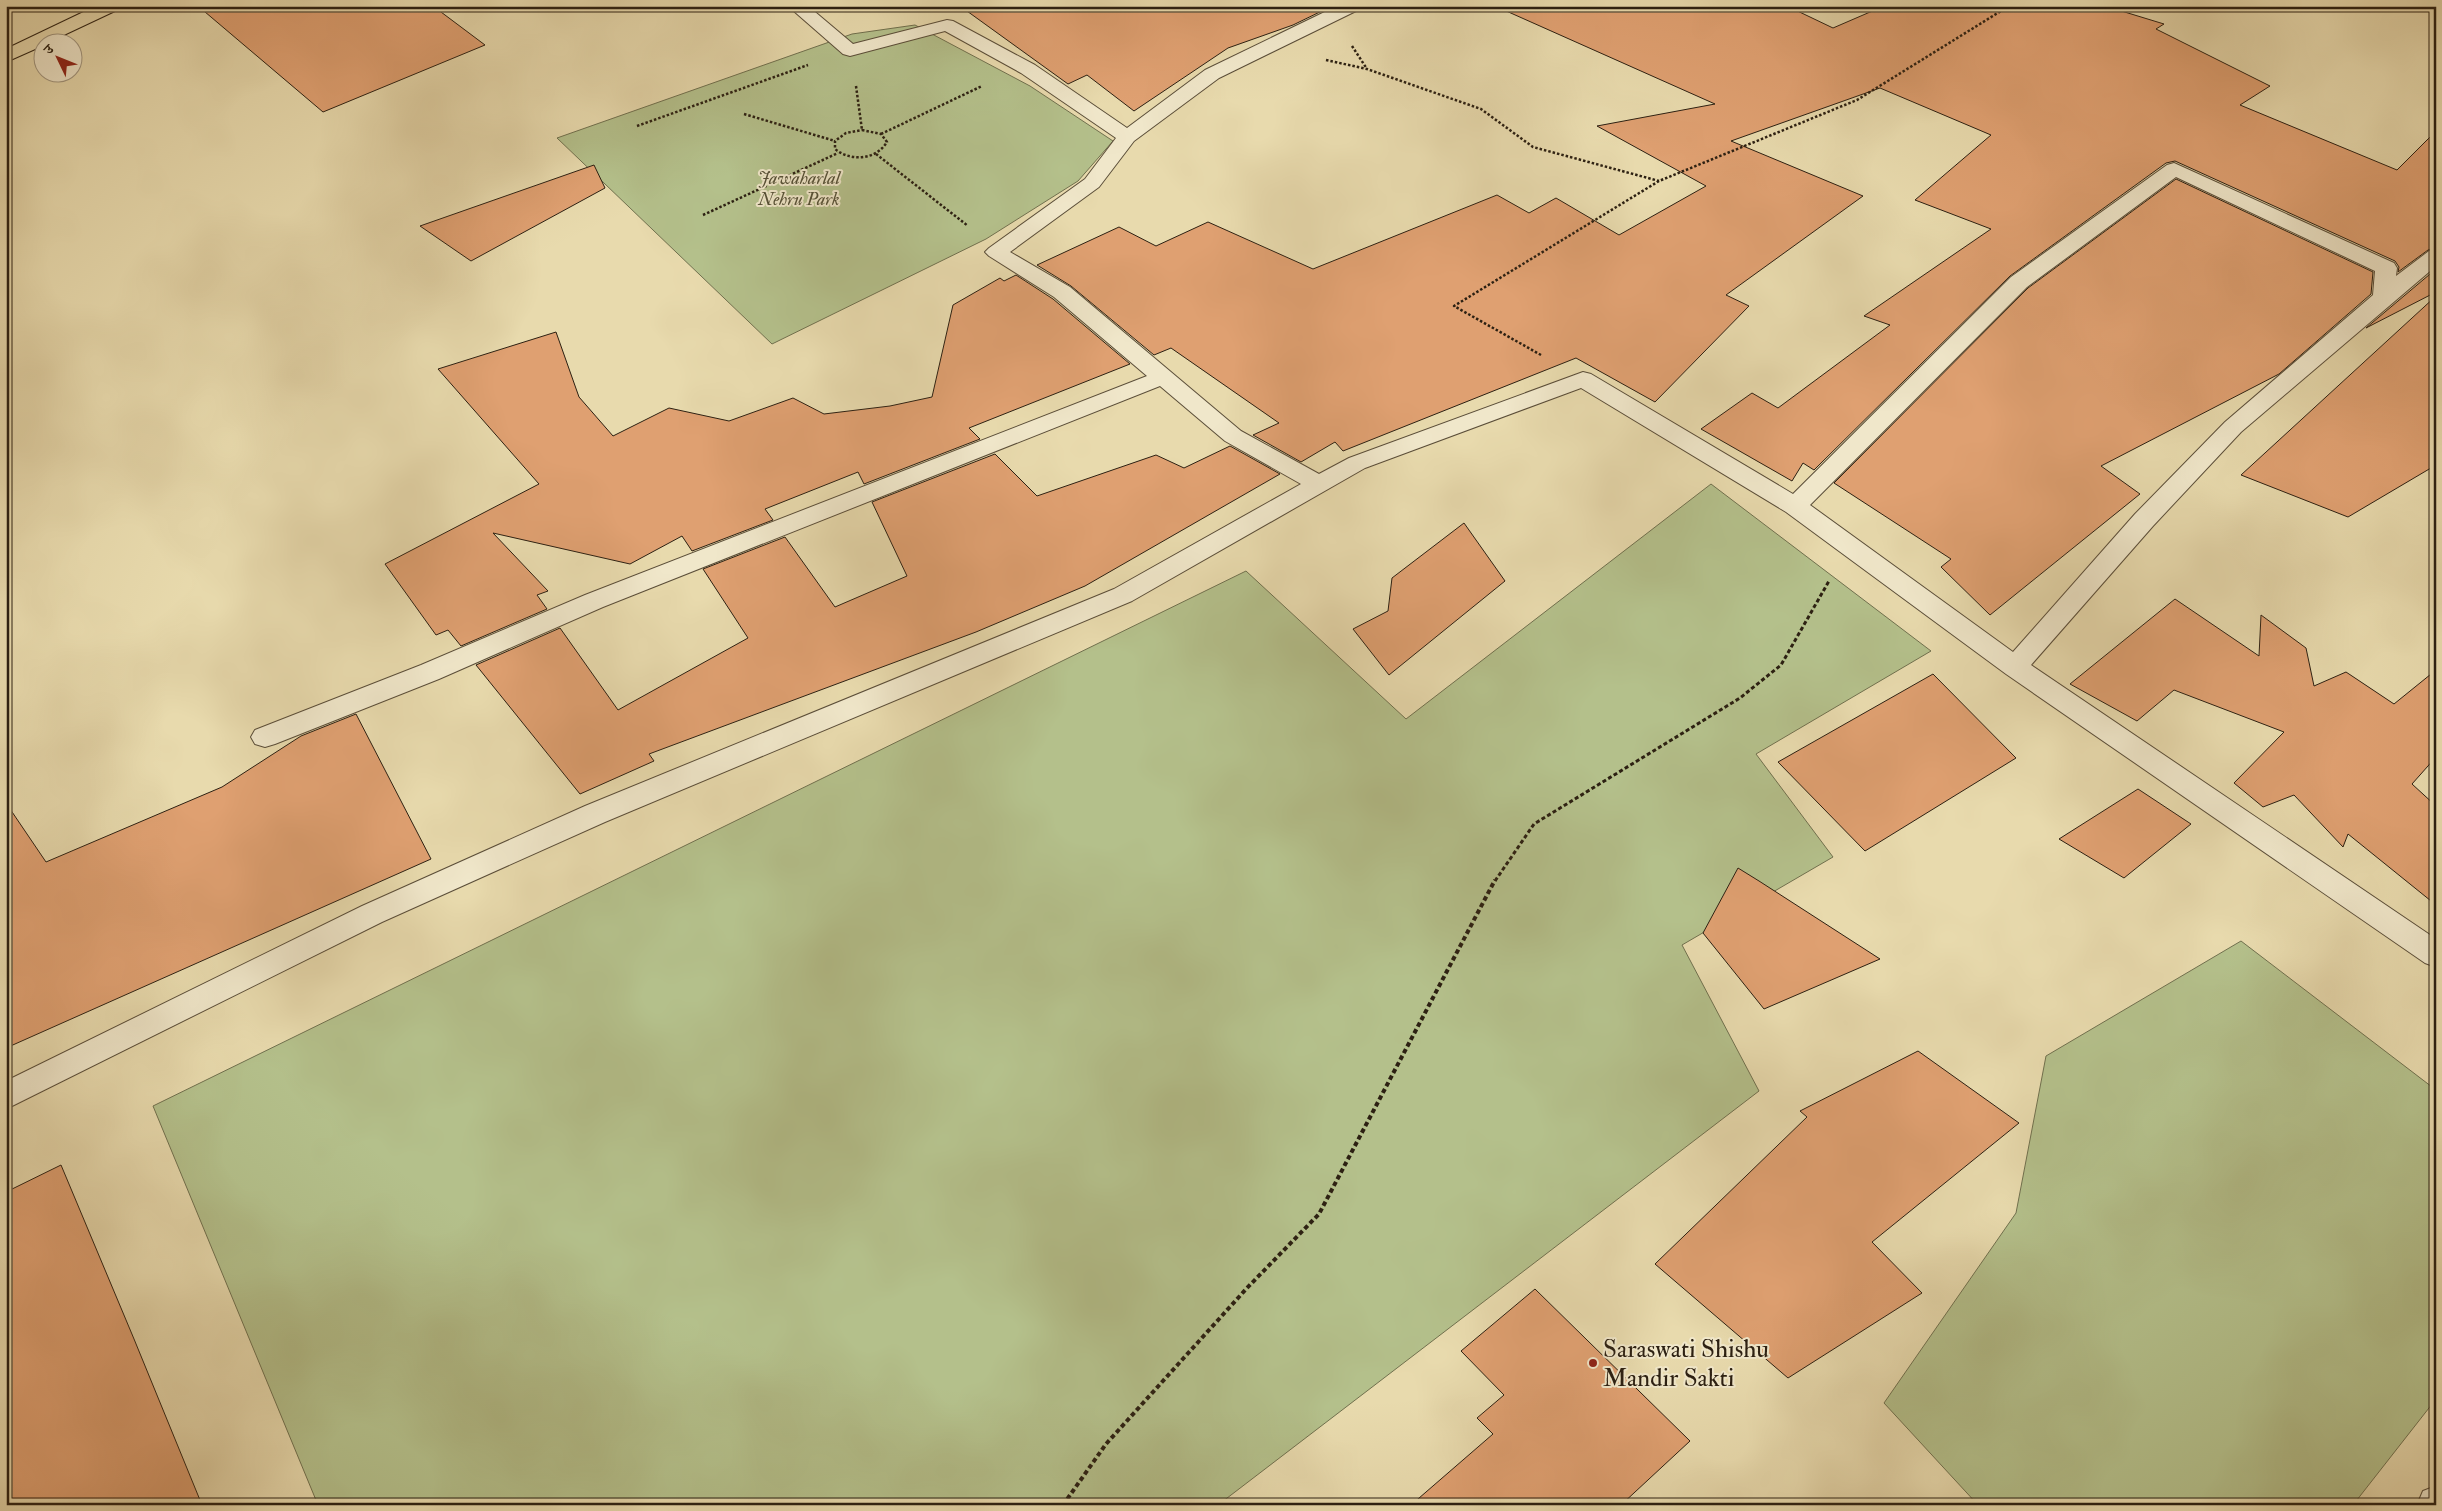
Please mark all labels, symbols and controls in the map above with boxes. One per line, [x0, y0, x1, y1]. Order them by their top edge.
north arrow [32, 32, 82, 82]
text: उ [40, 40, 58, 59]
park label: Jawaharlal Nehru Park [758, 167, 842, 211]
place label: Saraswati Shishu Mandir Sakti [1603, 1334, 1769, 1394]
marker: Saraswati Shishu Mandir Sakti [1587, 1357, 1599, 1369]

